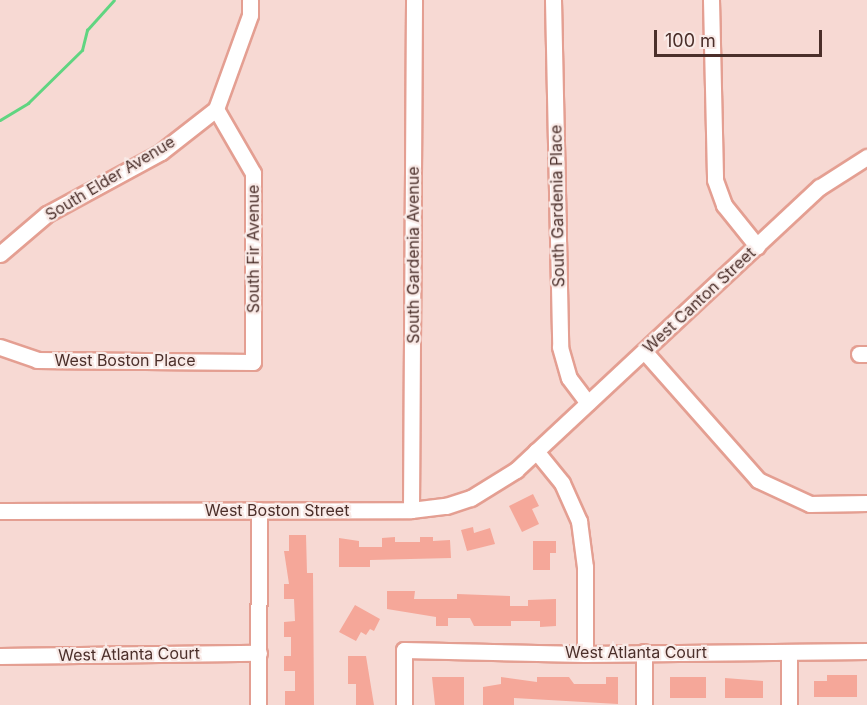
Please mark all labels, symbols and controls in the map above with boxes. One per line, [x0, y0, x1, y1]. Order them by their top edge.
scale bar [657, 18, 825, 56]
text: 100 m [665, 30, 716, 51]
street label: South Gardenia Place [546, 125, 568, 287]
street label: South Elder Avenue [42, 132, 178, 224]
street label: South Gardenia Avenue [403, 166, 423, 344]
street label: South Fir Avenue [243, 185, 263, 313]
street label: West Canton Street [639, 243, 759, 357]
street label: West Boston Place [54, 350, 196, 370]
street label: West Boston Street [205, 500, 349, 520]
street label: West Atlanta Court [565, 642, 707, 662]
street label: West Atlanta Court [58, 643, 200, 665]

